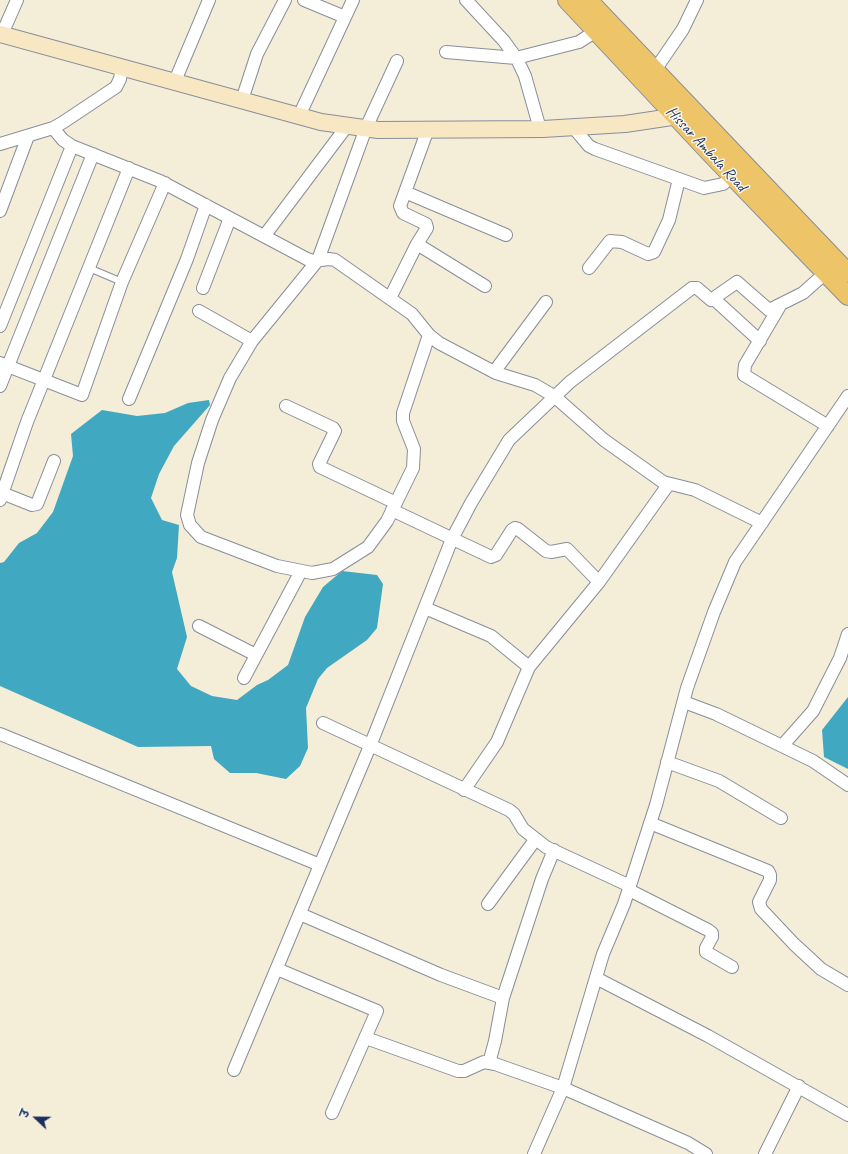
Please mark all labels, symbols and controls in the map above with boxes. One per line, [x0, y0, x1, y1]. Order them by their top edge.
street label: Hissar Ambala Road [662, 102, 750, 196]
north arrow [16, 1098, 56, 1138]
text: उ [17, 1107, 33, 1120]

